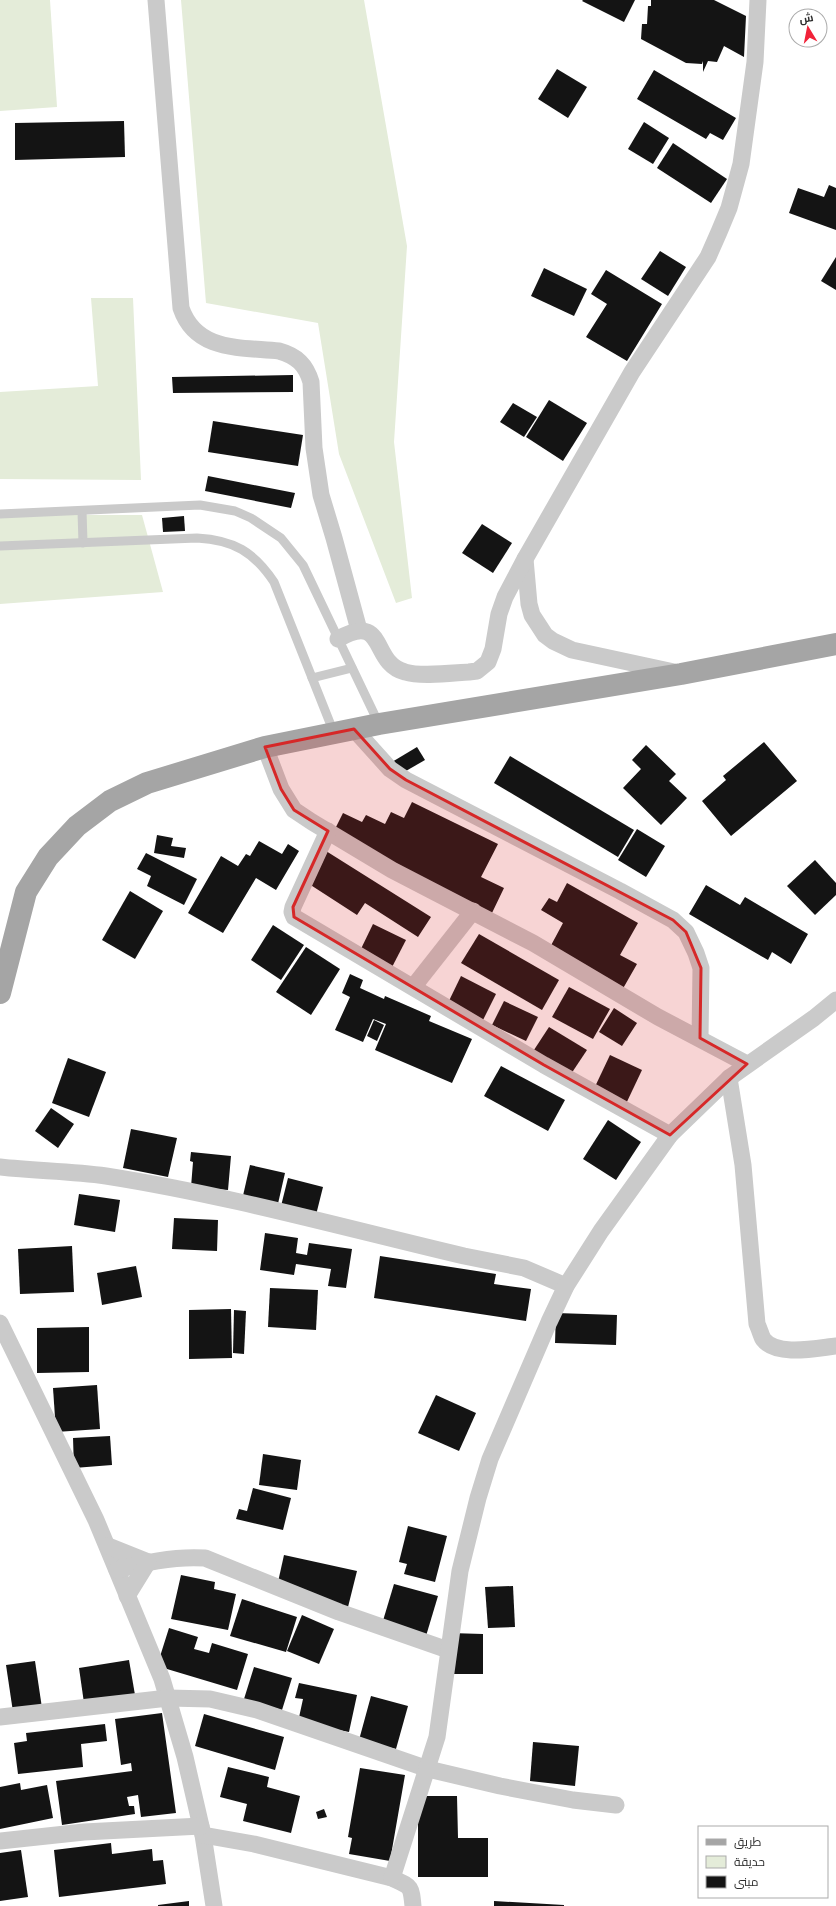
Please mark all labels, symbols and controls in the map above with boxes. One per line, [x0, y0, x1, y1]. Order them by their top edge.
north arrow [788, 8, 828, 48]
text: ش [798, 9, 815, 27]
legend [698, 1826, 828, 1898]
text: طريق [734, 1832, 762, 1851]
text: حديقة [734, 1852, 765, 1871]
text: مبنى [734, 1872, 759, 1891]

